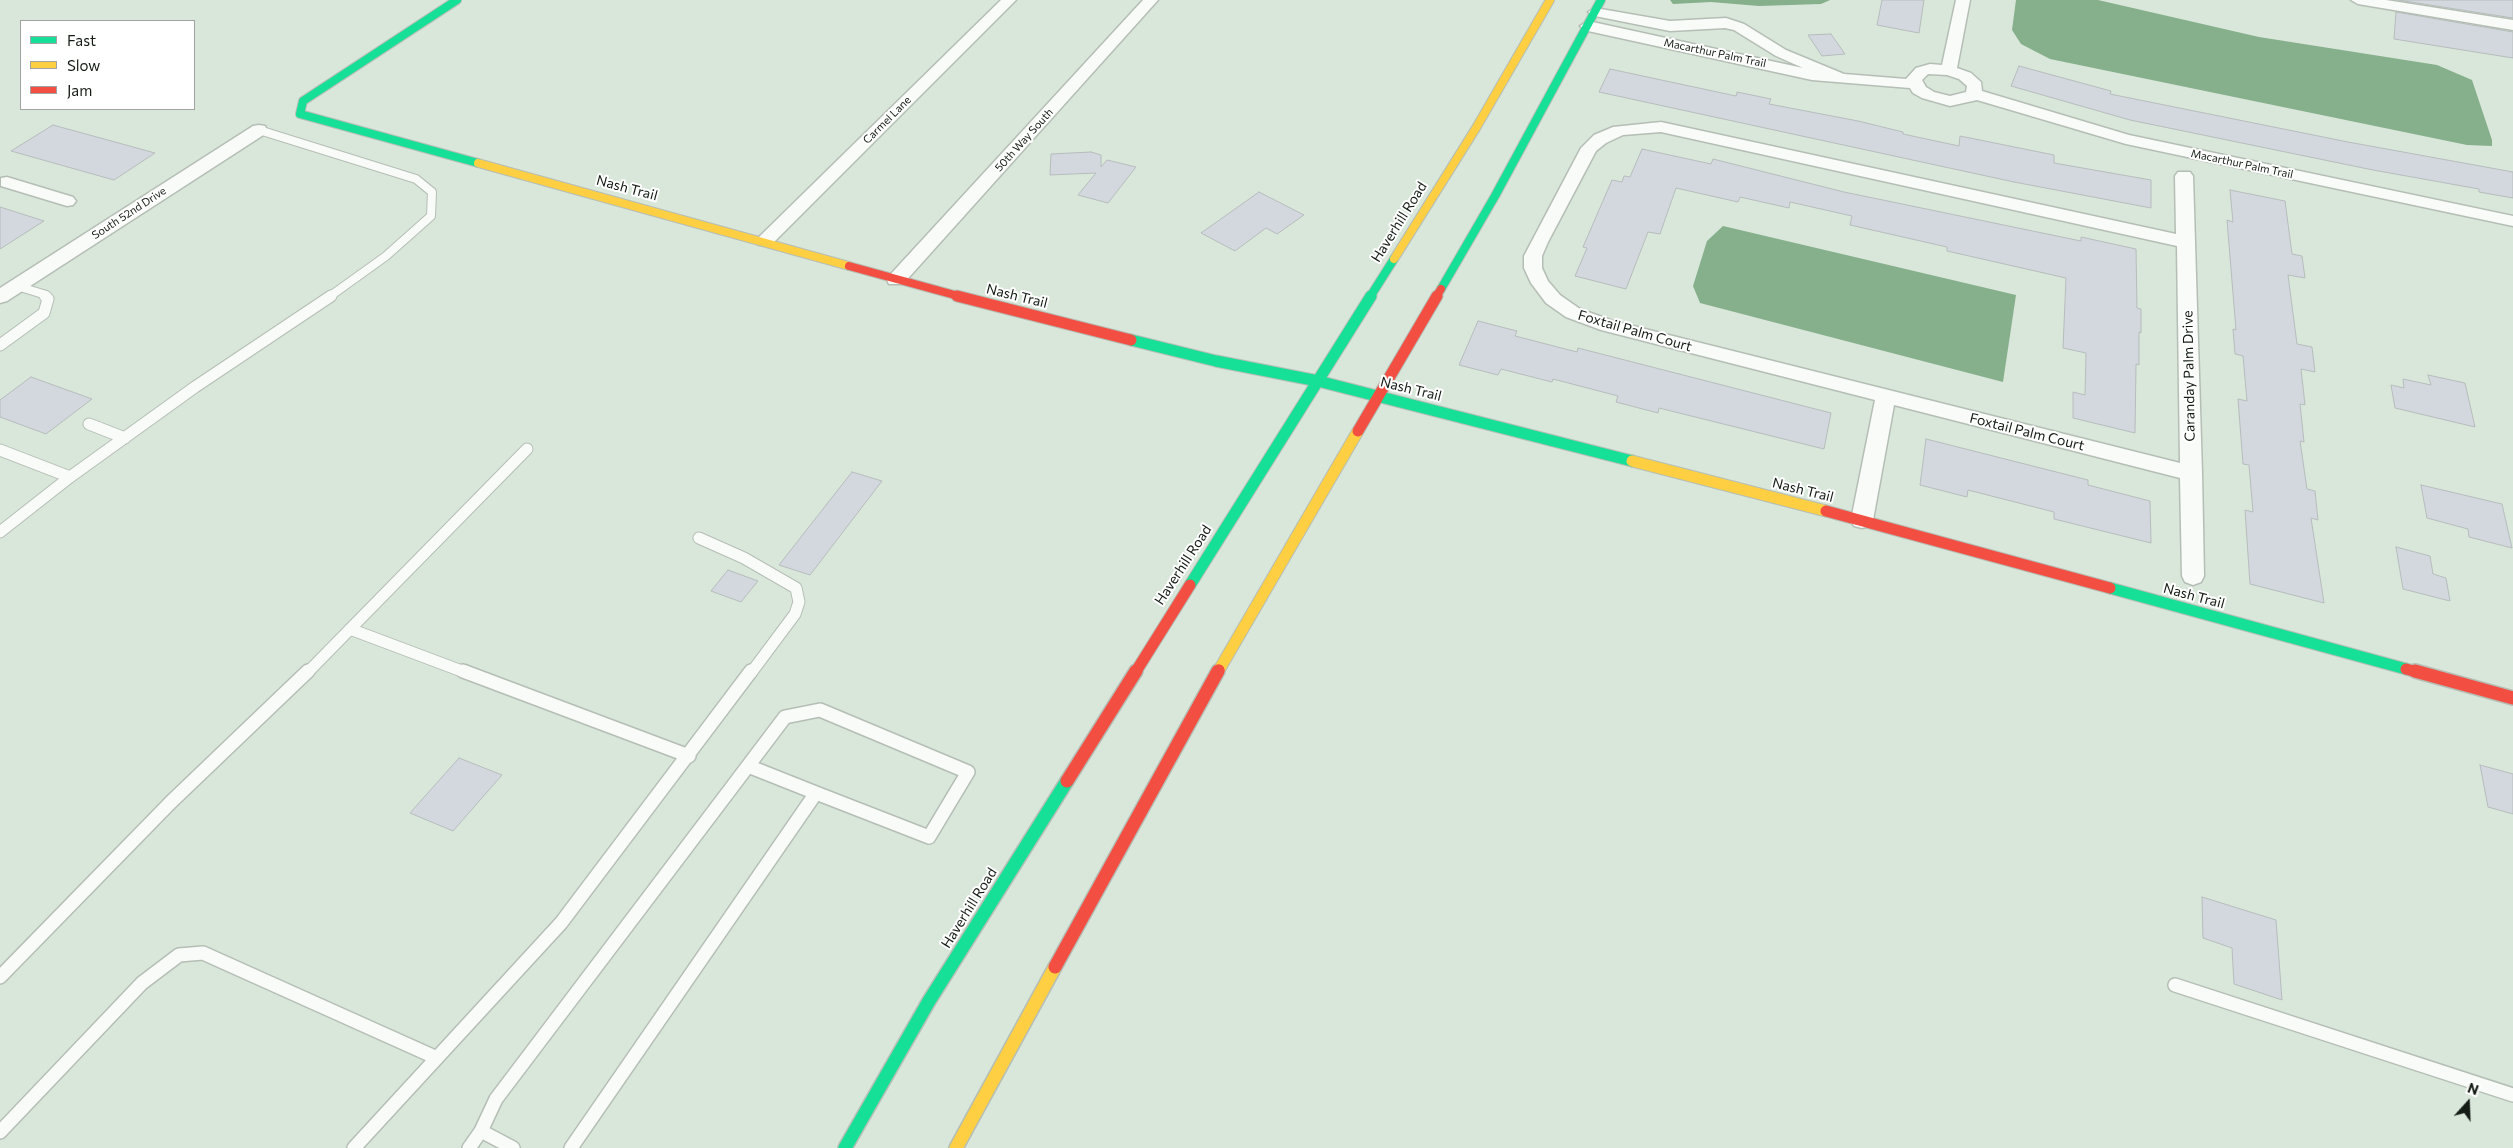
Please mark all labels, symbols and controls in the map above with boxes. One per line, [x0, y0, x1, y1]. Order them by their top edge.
legend [20, 20, 195, 110]
text: Fast [67, 31, 96, 49]
street label: Macarthur Palm Trail [1663, 36, 1767, 70]
text: Slow [67, 56, 100, 74]
text: Jam [67, 81, 92, 99]
street label: Carmel Lane [860, 93, 914, 147]
street label: 50th Way South [992, 106, 1056, 174]
street label: Macarthur Palm Trail [2190, 147, 2294, 181]
street label: Nash Trail [595, 172, 659, 204]
street label: Haverhill Road [1368, 179, 1430, 265]
street label: South 52nd Drive [89, 184, 169, 242]
street label: Nash Trail [985, 280, 1049, 312]
street label: Foxtail Palm Court [1576, 307, 1694, 355]
street label: Caranday Palm Drive [2179, 310, 2199, 442]
street label: Nash Trail [1379, 373, 1443, 405]
street label: Foxtail Palm Court [1968, 410, 2086, 454]
street label: Nash Trail [1771, 474, 1835, 506]
street label: Haverhill Road [1151, 522, 1215, 608]
street label: Nash Trail [2162, 580, 2226, 612]
street label: Haverhill Road [938, 865, 1000, 951]
north arrow [2443, 1078, 2493, 1128]
text: N [2465, 1079, 2481, 1098]

